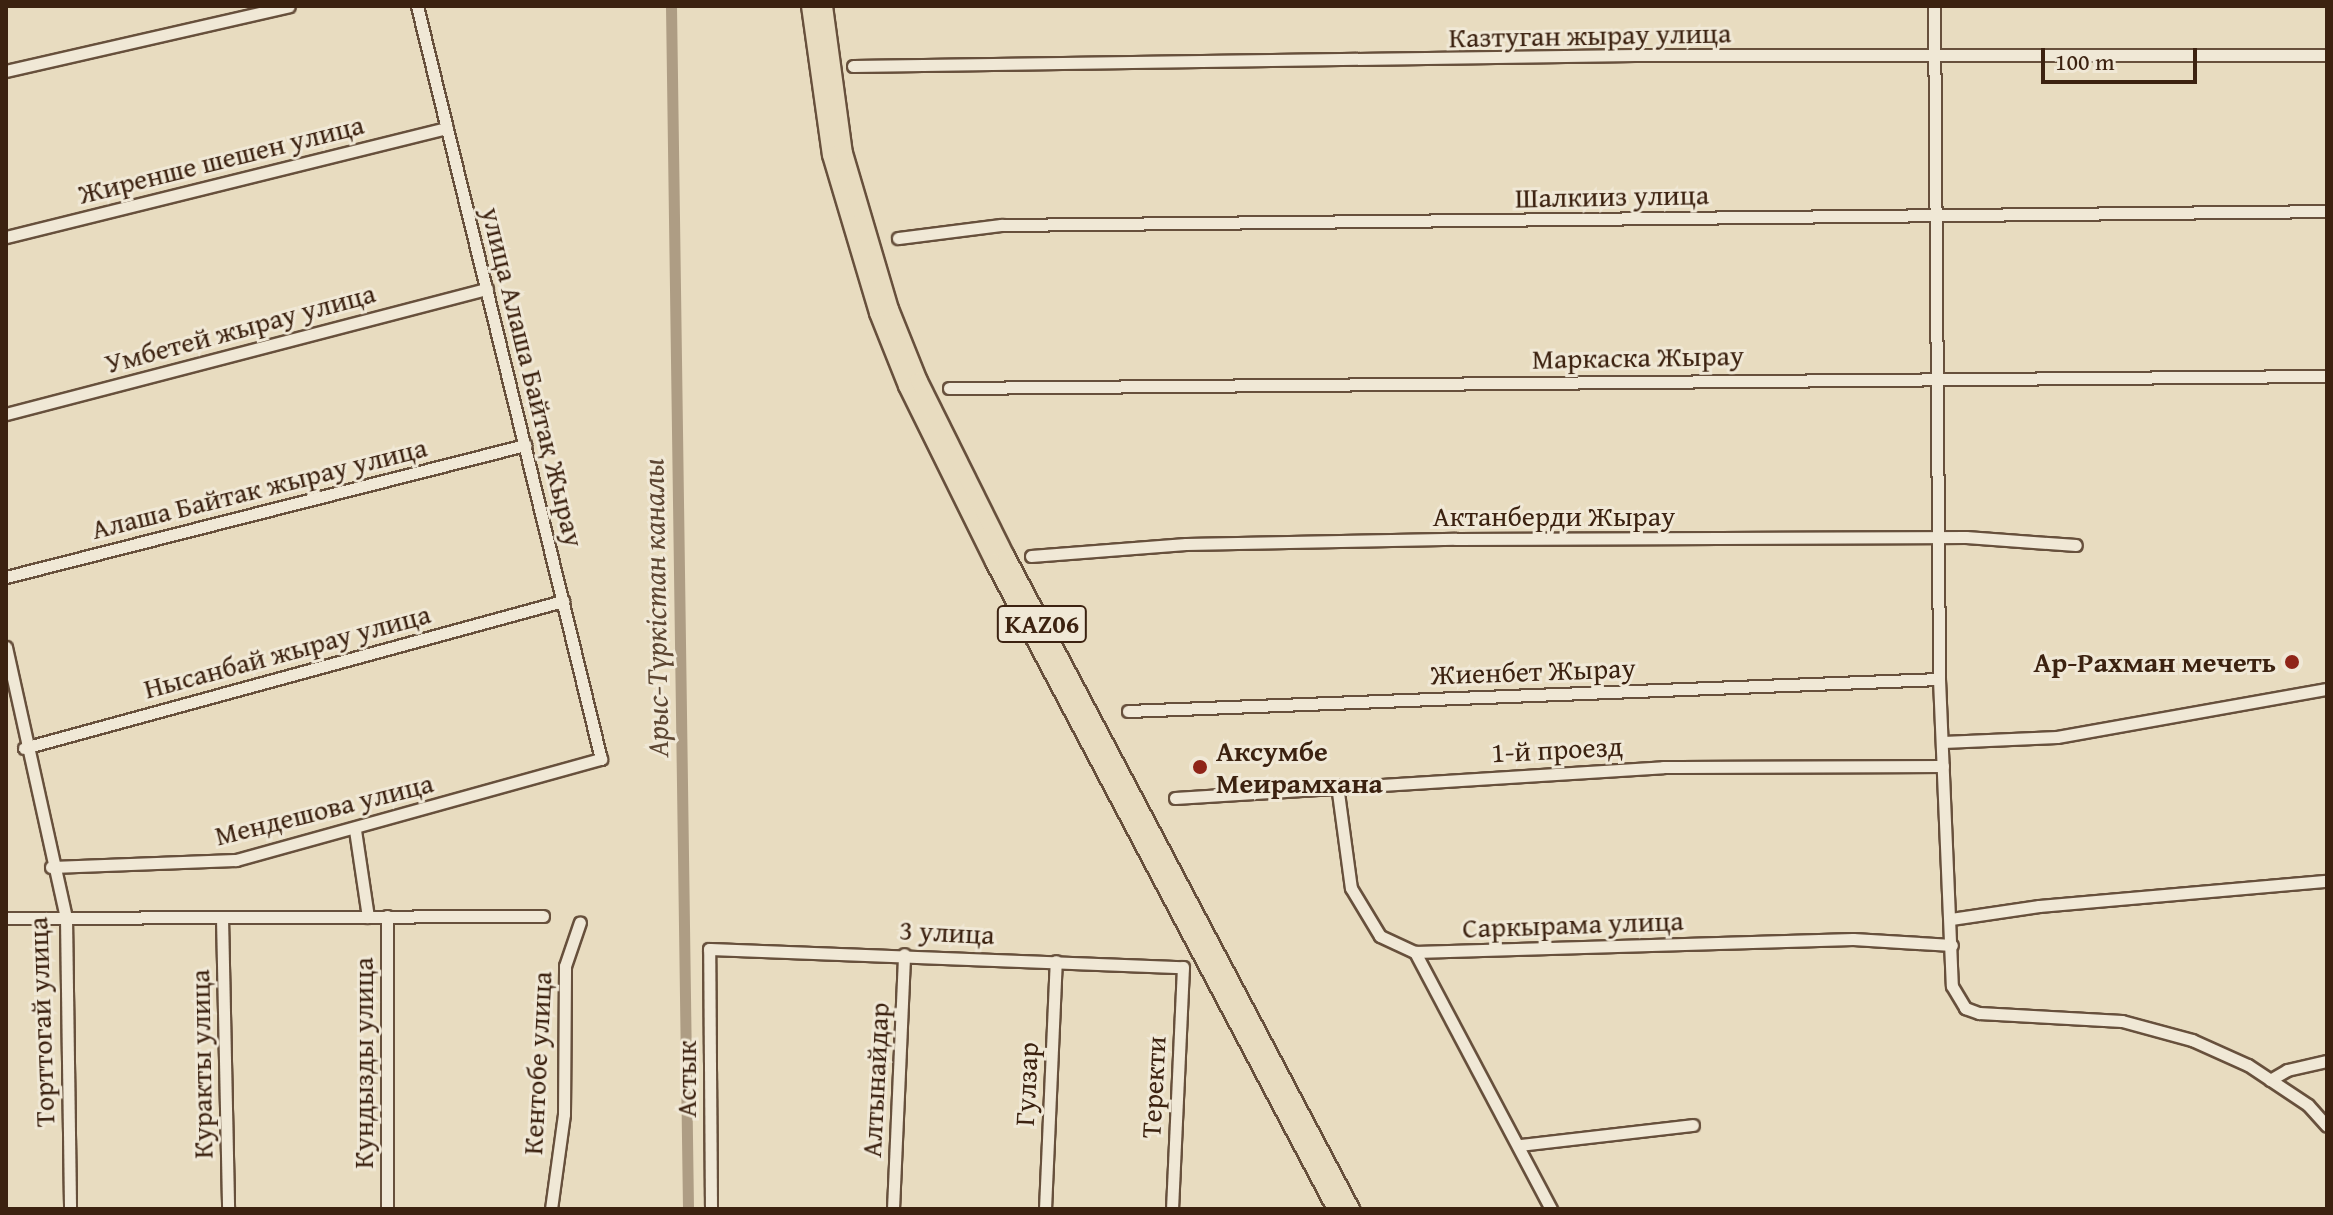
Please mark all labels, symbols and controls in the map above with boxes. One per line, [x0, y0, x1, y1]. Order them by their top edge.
street label: Казтуган жырау улица [1448, 16, 1732, 54]
scale bar [2045, 32, 2201, 82]
text: 100 m [2055, 44, 2115, 79]
street label: Жиренше шешен улица [75, 107, 367, 211]
street label: Шалкииз улица [1515, 178, 1709, 214]
street label: улица Алаша Байтақ Жырау [474, 204, 592, 550]
street label: Умбетей жырау улица [101, 276, 379, 380]
street label: Маркаска Жырау [1532, 338, 1744, 376]
street label: Алаша Байтак жырау улица [88, 430, 430, 546]
water label: Арыс-Түркістан каналы [634, 458, 676, 758]
street label: Актанберди Жырау [1433, 499, 1675, 533]
street label: Нысанбай жырау улица [140, 597, 434, 705]
road number: KАZ06 [996, 602, 1088, 646]
place label: Ар-Рахман мечеть [2033, 645, 2276, 679]
street label: Жиенбет Жырау [1430, 651, 1636, 691]
marker: Ар-Рахман мечеть [2283, 653, 2301, 671]
street label: 1-й проезд [1490, 729, 1624, 769]
place label: Аксумбе Меирамхана [1216, 734, 1383, 800]
marker: Аксумбе Меирамхана [1191, 758, 1209, 776]
street label: Мендешова улица [211, 766, 437, 852]
street label: Саркырама улица [1462, 903, 1684, 945]
street label: 3 улица [899, 913, 995, 951]
street label: Торттогай улица [21, 916, 61, 1128]
street label: Кундызды улица [346, 957, 380, 1169]
street label: Куракты улица [183, 969, 219, 1159]
street label: Кентобе улица [515, 970, 559, 1156]
street label: Алтынайдар [854, 1002, 896, 1158]
street label: Теректи [1134, 1035, 1172, 1139]
street label: Астык [669, 1040, 703, 1118]
street label: Гулзар [1007, 1041, 1045, 1127]

